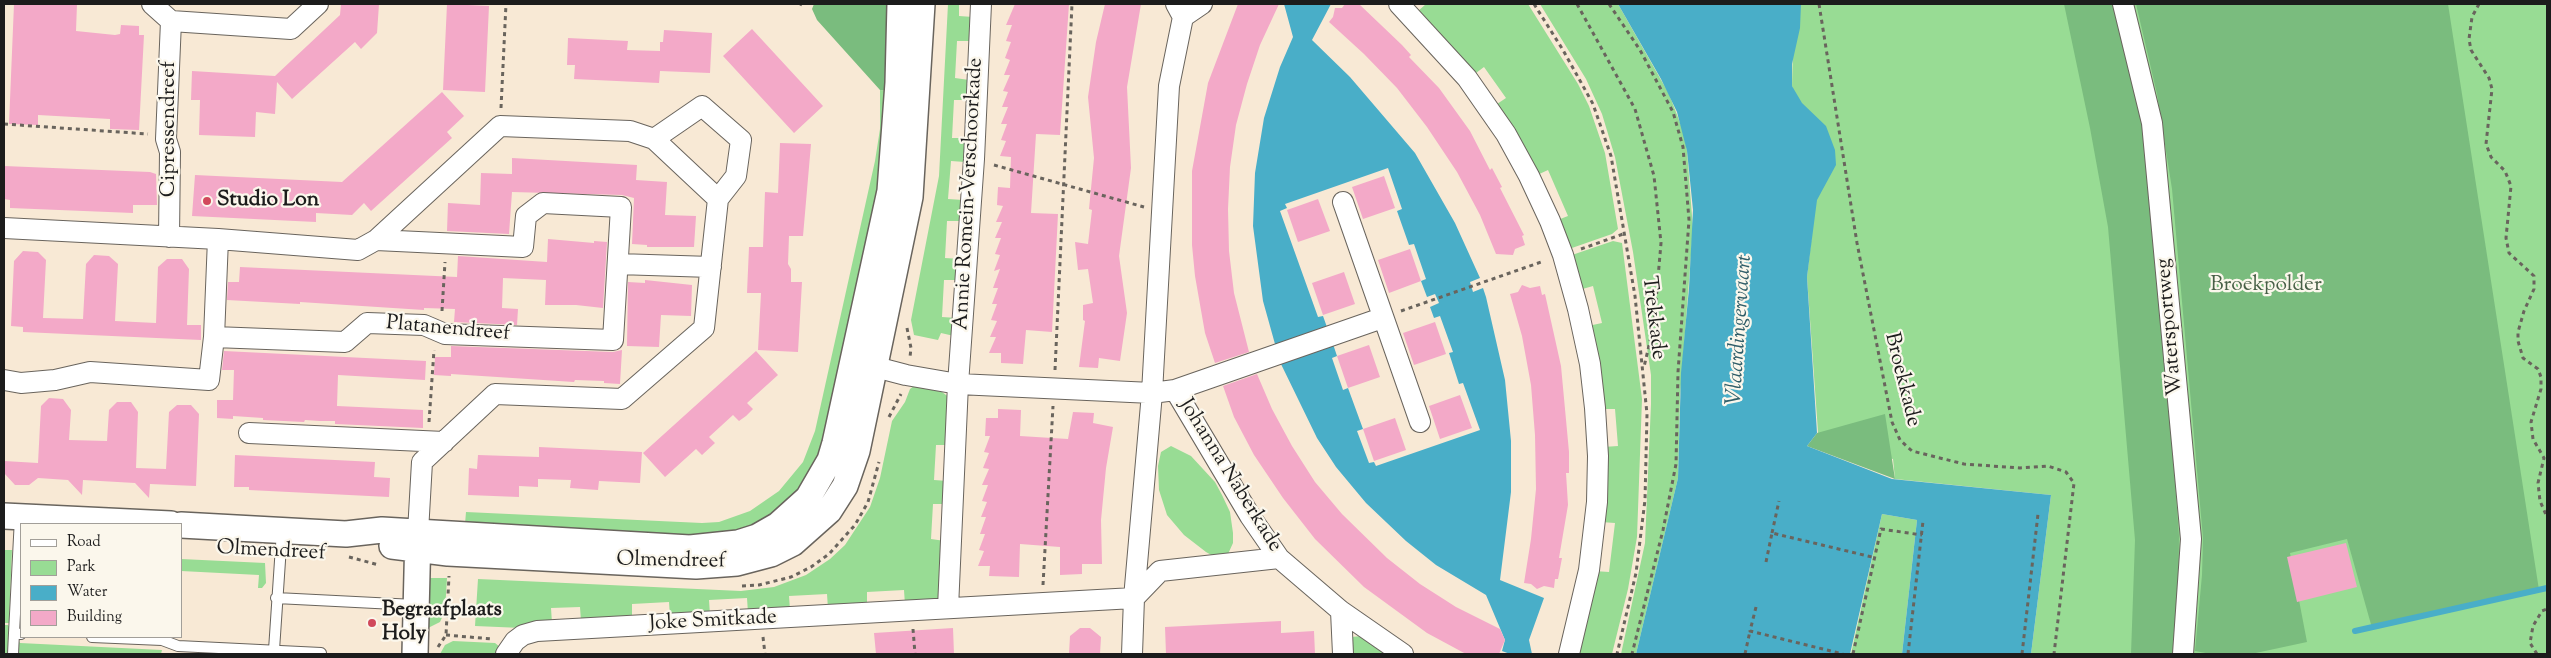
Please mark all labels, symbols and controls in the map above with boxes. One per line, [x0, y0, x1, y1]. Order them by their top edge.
street label: Annie Romein-Verschoorkade [950, 57, 990, 331]
street label: Cipressendreef [157, 61, 183, 197]
place label: Studio Lon [217, 188, 319, 214]
marker: Studio Lon [201, 195, 213, 207]
water label: Vlaardingervaart [1723, 254, 1759, 406]
street label: Watersportweg [2152, 257, 2190, 397]
park label: Broekpolder [2210, 273, 2322, 299]
street label: Trekkade [1634, 275, 1670, 361]
street label: Platanendreef [385, 312, 511, 348]
street label: Broekkade [1877, 330, 1925, 430]
street label: Johanna Naberkade [1172, 395, 1286, 557]
legend [20, 523, 182, 638]
text: Road [67, 532, 101, 553]
street label: Olmendreef [216, 537, 326, 567]
street label: Olmendreef [616, 548, 726, 576]
text: Park [67, 557, 96, 578]
text: Water [67, 582, 107, 603]
place label: Begraafplaats Holy [382, 598, 502, 648]
street label: Joke Smitkade [648, 606, 778, 638]
text: Building [67, 607, 122, 628]
marker: Begraafplaats Holy [366, 617, 378, 629]

